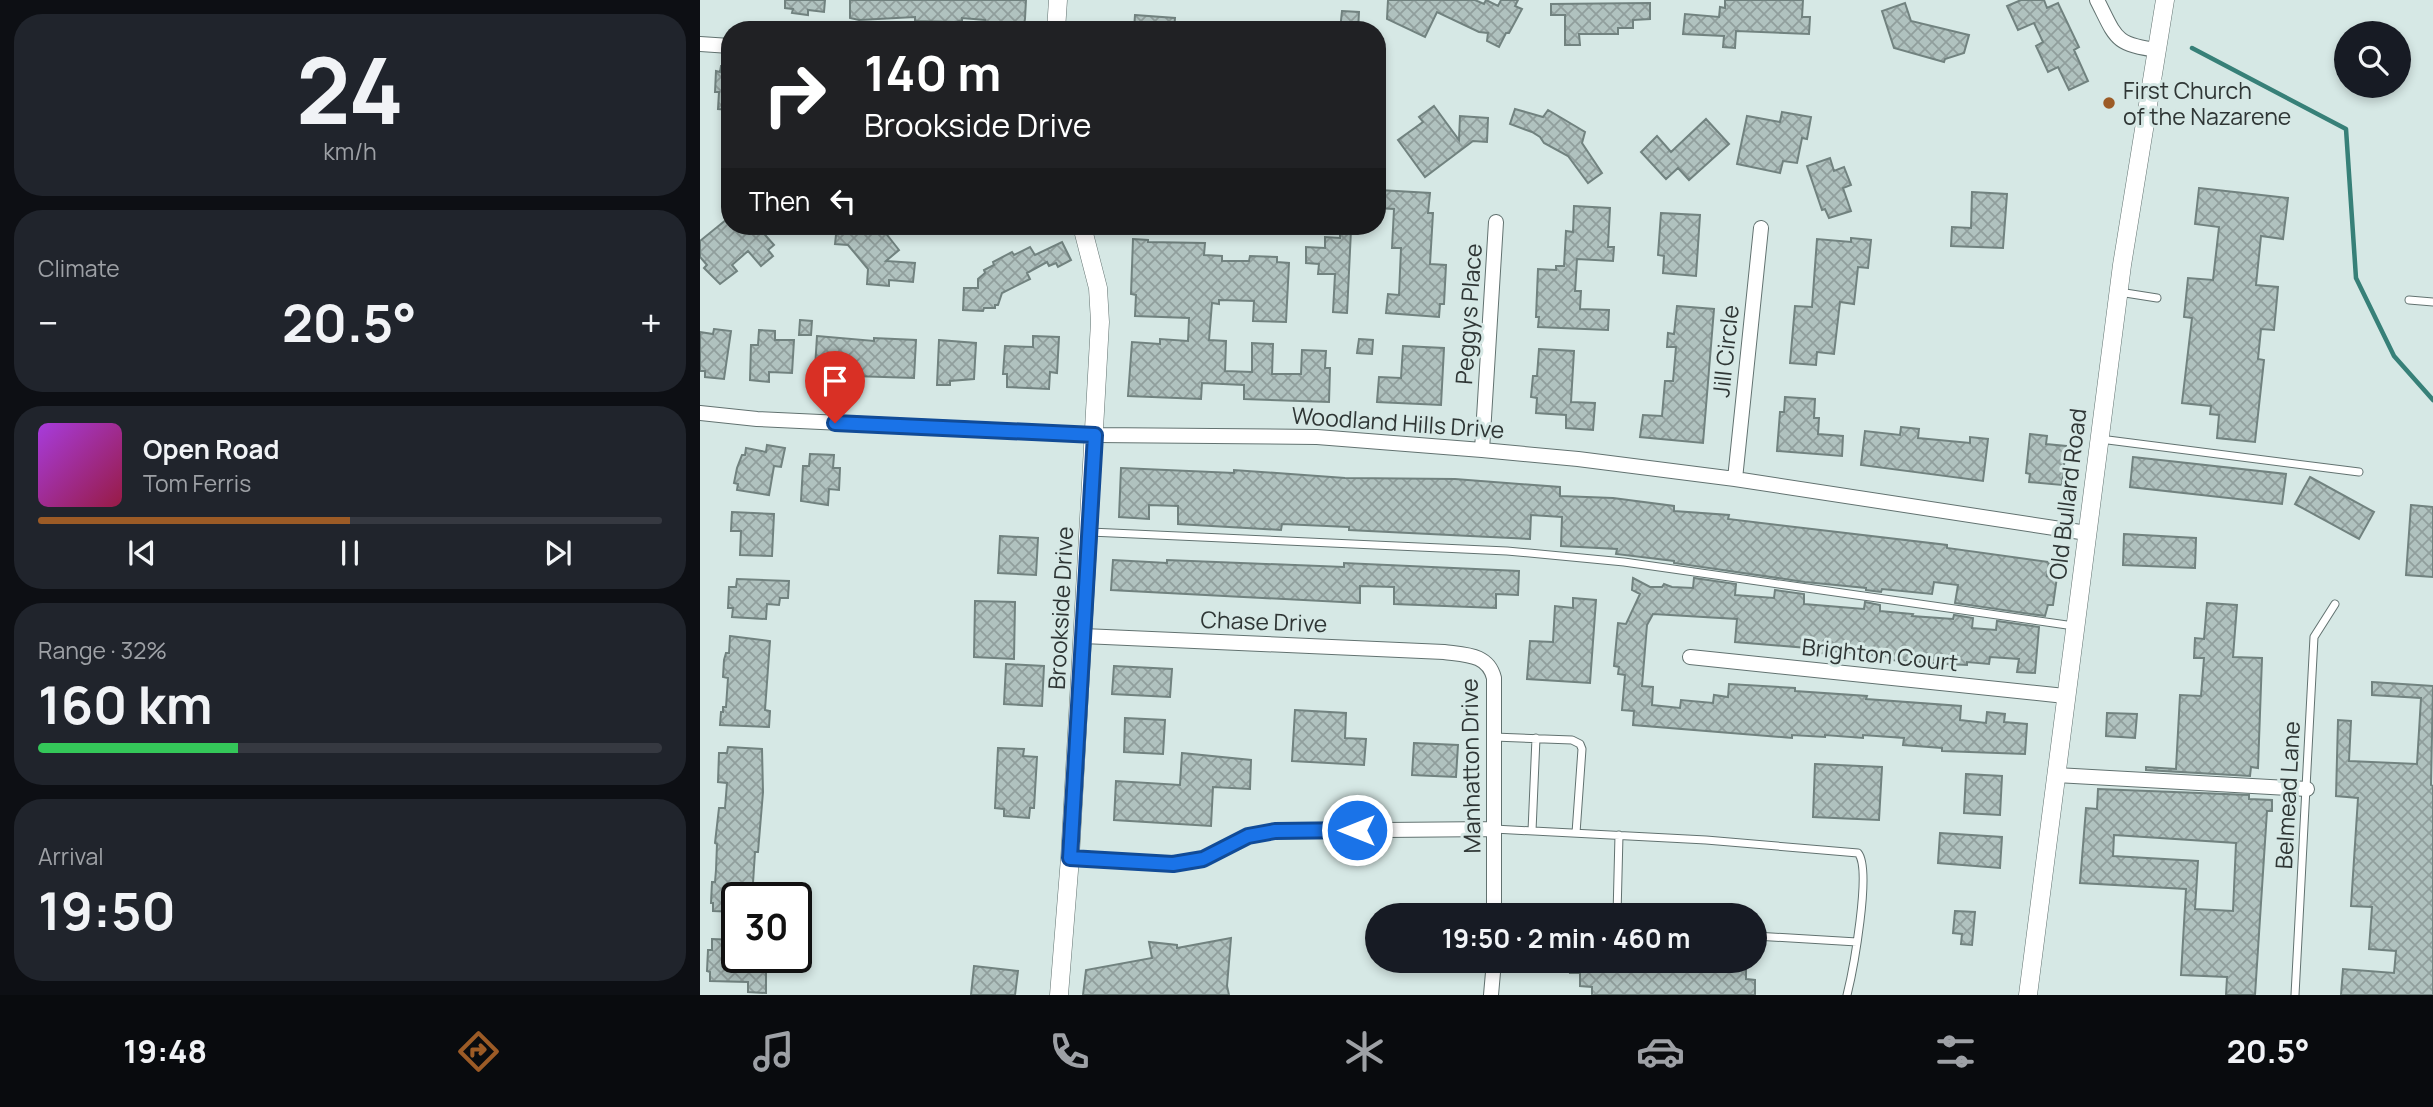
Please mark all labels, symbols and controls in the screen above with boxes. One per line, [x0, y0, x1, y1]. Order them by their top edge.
map controls [2334, 21, 2411, 98]
button: search [2334, 21, 2411, 98]
text: 24 [296, 27, 404, 151]
text: 140 m [864, 39, 1001, 106]
icon: right [749, 49, 840, 140]
place label: First Church of the Nazarene [2123, 74, 2291, 132]
marker: First Church of the Nazarene [2101, 95, 2117, 111]
text: Brookside Drive [864, 103, 1091, 147]
text: km/h [323, 135, 377, 167]
icon: left [824, 182, 862, 220]
text: Then [749, 183, 810, 219]
street label: Peggys Place [1447, 242, 1489, 386]
text: Climate [38, 252, 120, 284]
text: 20.5° [282, 287, 417, 358]
text: − [38, 296, 59, 348]
text: + [640, 296, 662, 348]
street label: Jill Circle [1704, 303, 1746, 399]
pin [805, 351, 865, 423]
icon: arrive [816, 362, 854, 400]
street label: Woodland Hills Drive [1291, 399, 1505, 445]
street label: Old Bullard Road [2041, 407, 2093, 581]
text: Open Road [143, 431, 279, 467]
text: Tom Ferris [143, 467, 251, 499]
street label: Brookside Drive [1040, 526, 1080, 690]
icon: previous [123, 534, 161, 572]
icon: pause [331, 534, 369, 572]
icon: next [539, 534, 577, 572]
street label: Chase Drive [1200, 603, 1328, 639]
street label: Brighton Court [1800, 630, 1960, 678]
text: Range · 32% [38, 634, 167, 666]
text: 160 km [38, 669, 212, 740]
street label: Manhatton Drive [1452, 678, 1488, 854]
street label: Belmead Lane [2267, 720, 2307, 870]
position arrow [1320, 793, 1394, 867]
text: Arrival [38, 840, 104, 872]
text: 19:50 [38, 875, 176, 946]
speed limit sign: 30 [721, 882, 812, 973]
text: 19:50 · 2 min · 460 m [1442, 920, 1690, 956]
icon: directions [454, 1027, 503, 1076]
icon: music [749, 1027, 798, 1076]
icon: phone [1045, 1027, 1094, 1076]
icon: climate [1340, 1027, 1389, 1076]
icon: car [1636, 1027, 1685, 1076]
icon: filters [1931, 1027, 1980, 1076]
text: 19:48 [123, 1029, 207, 1073]
text: 20.5° [2227, 1029, 2310, 1073]

